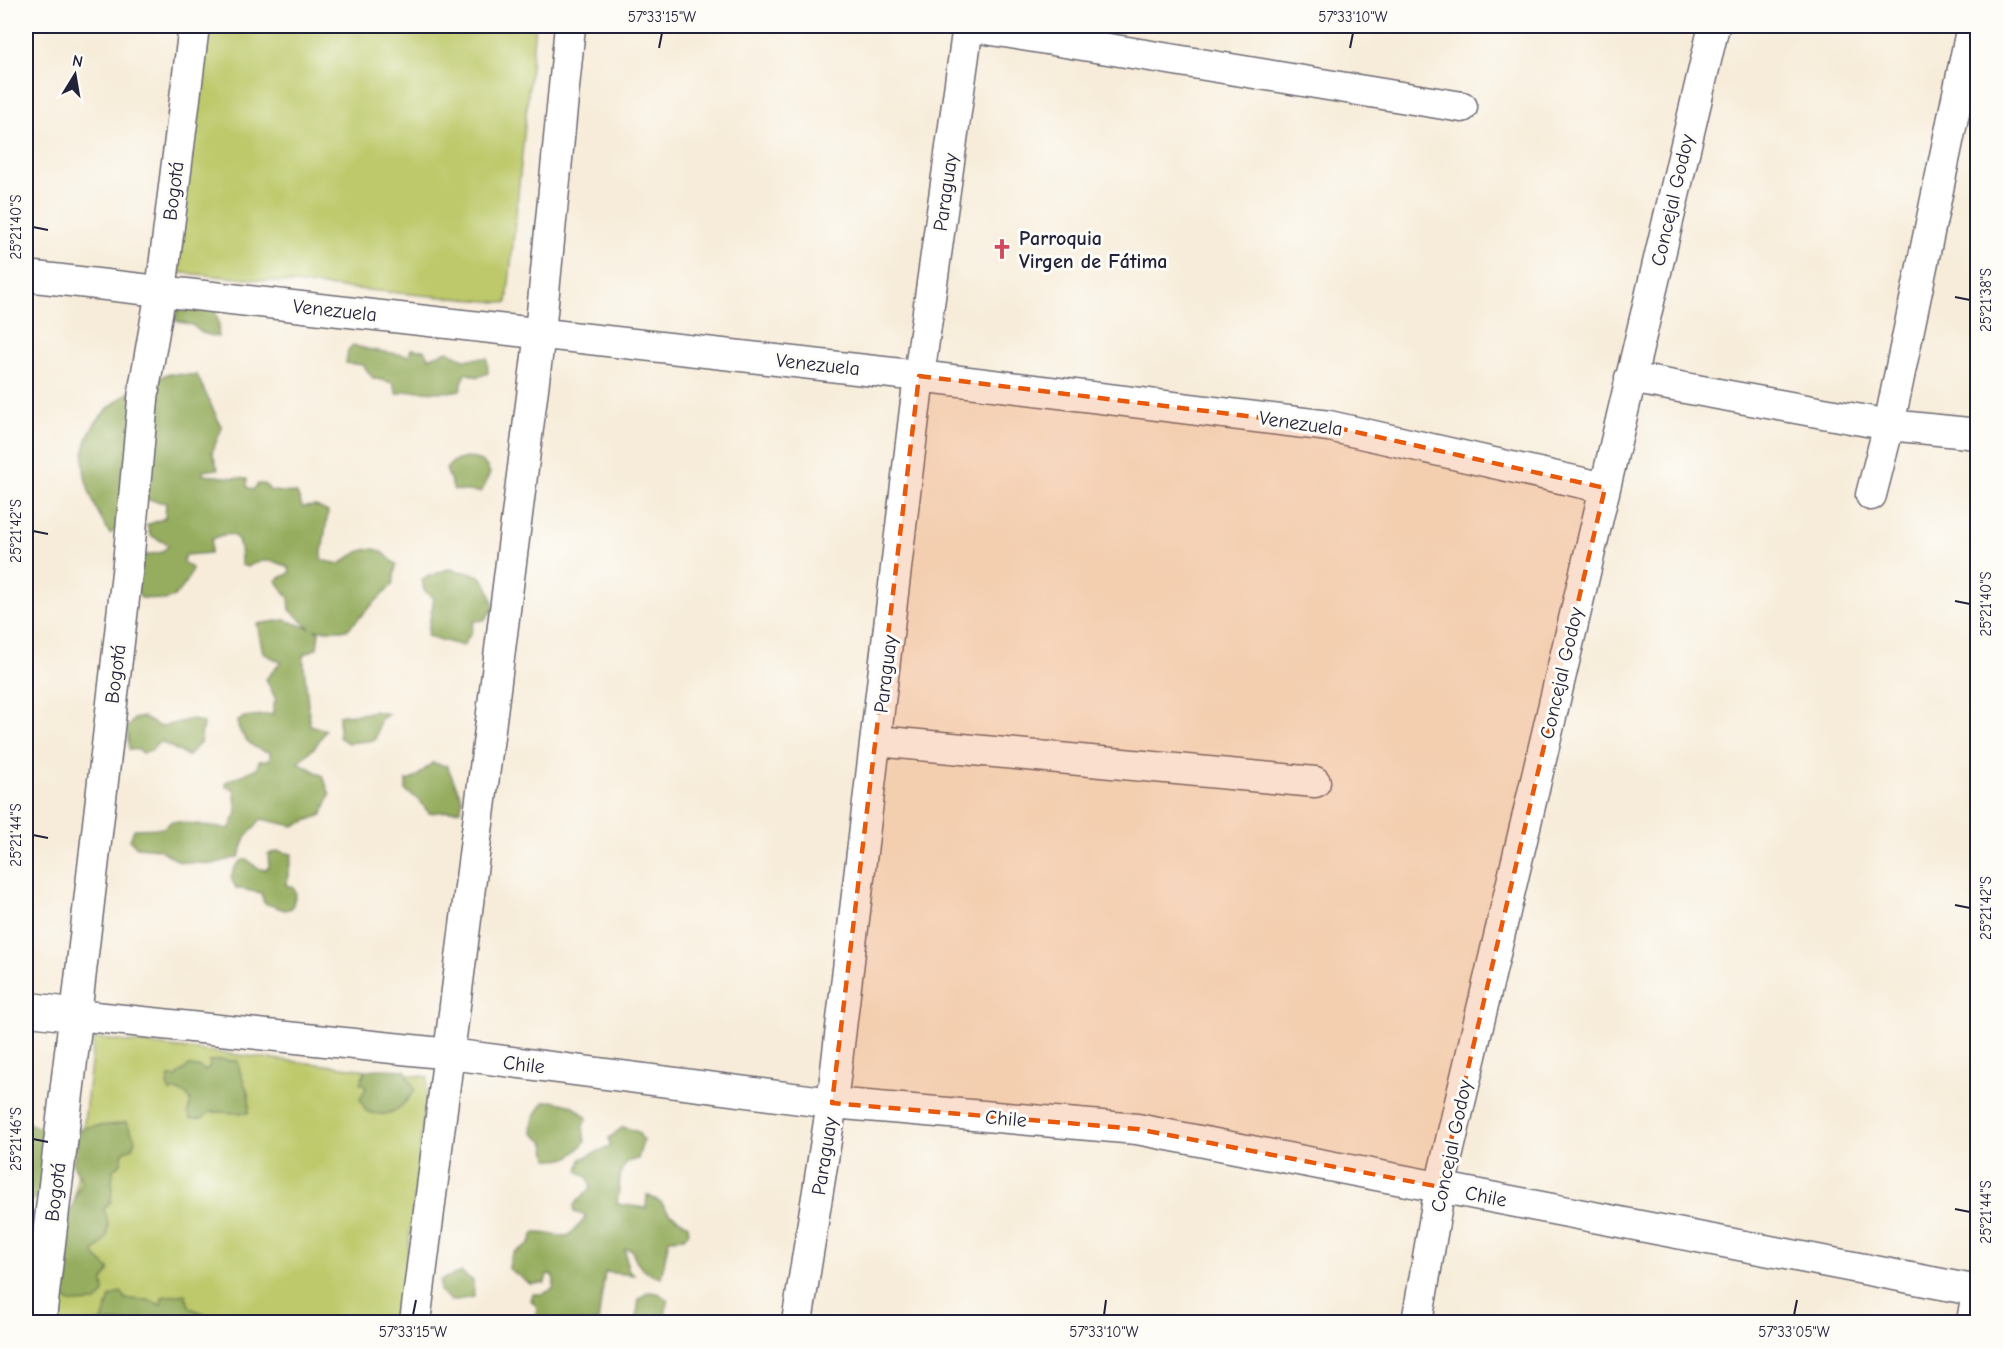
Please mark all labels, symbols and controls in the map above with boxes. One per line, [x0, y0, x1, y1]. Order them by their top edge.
text: 57°33'15"W [628, 8, 696, 26]
text: 57°33'10"W [1318, 8, 1388, 26]
north arrow [45, 45, 105, 105]
text: N [71, 51, 85, 71]
street label: Concejal Godoy [1646, 132, 1699, 268]
street label: Paraguay [929, 151, 962, 233]
street label: Bogotá [158, 160, 189, 222]
text: 25°21'40"S [7, 194, 25, 260]
place label: Parroquia Virgen de Fátima [1019, 227, 1168, 273]
church icon: Parroquia Virgen de Fátima [990, 237, 1014, 261]
text: 25°21'38"S [1977, 268, 1995, 332]
street label: Venezuela [292, 295, 378, 326]
street label: Venezuela [775, 349, 861, 380]
street label: Venezuela [1258, 406, 1344, 441]
text: 25°21'42"S [7, 499, 25, 563]
text: 25°21'40"S [1977, 571, 1995, 637]
street label: Concejal Godoy [1535, 605, 1588, 741]
street label: Paraguay [869, 634, 902, 714]
street label: Bogotá [100, 643, 131, 705]
text: 25°21'44"S [7, 803, 25, 867]
text: 25°21'42"S [1977, 876, 1995, 940]
street label: Chile [502, 1051, 546, 1078]
street label: Concejal Godoy [1426, 1078, 1477, 1214]
street label: Chile [984, 1105, 1028, 1132]
text: 25°21'46"S [7, 1107, 25, 1171]
street label: Paraguay [807, 1115, 842, 1197]
street label: Bogotá [40, 1161, 71, 1223]
text: 25°21'44"S [1977, 1180, 1995, 1244]
street label: Chile [1463, 1181, 1509, 1212]
text: 57°33'15"W [379, 1323, 447, 1341]
text: 57°33'10"W [1069, 1323, 1139, 1341]
text: 57°33'05"W [1758, 1323, 1830, 1341]

